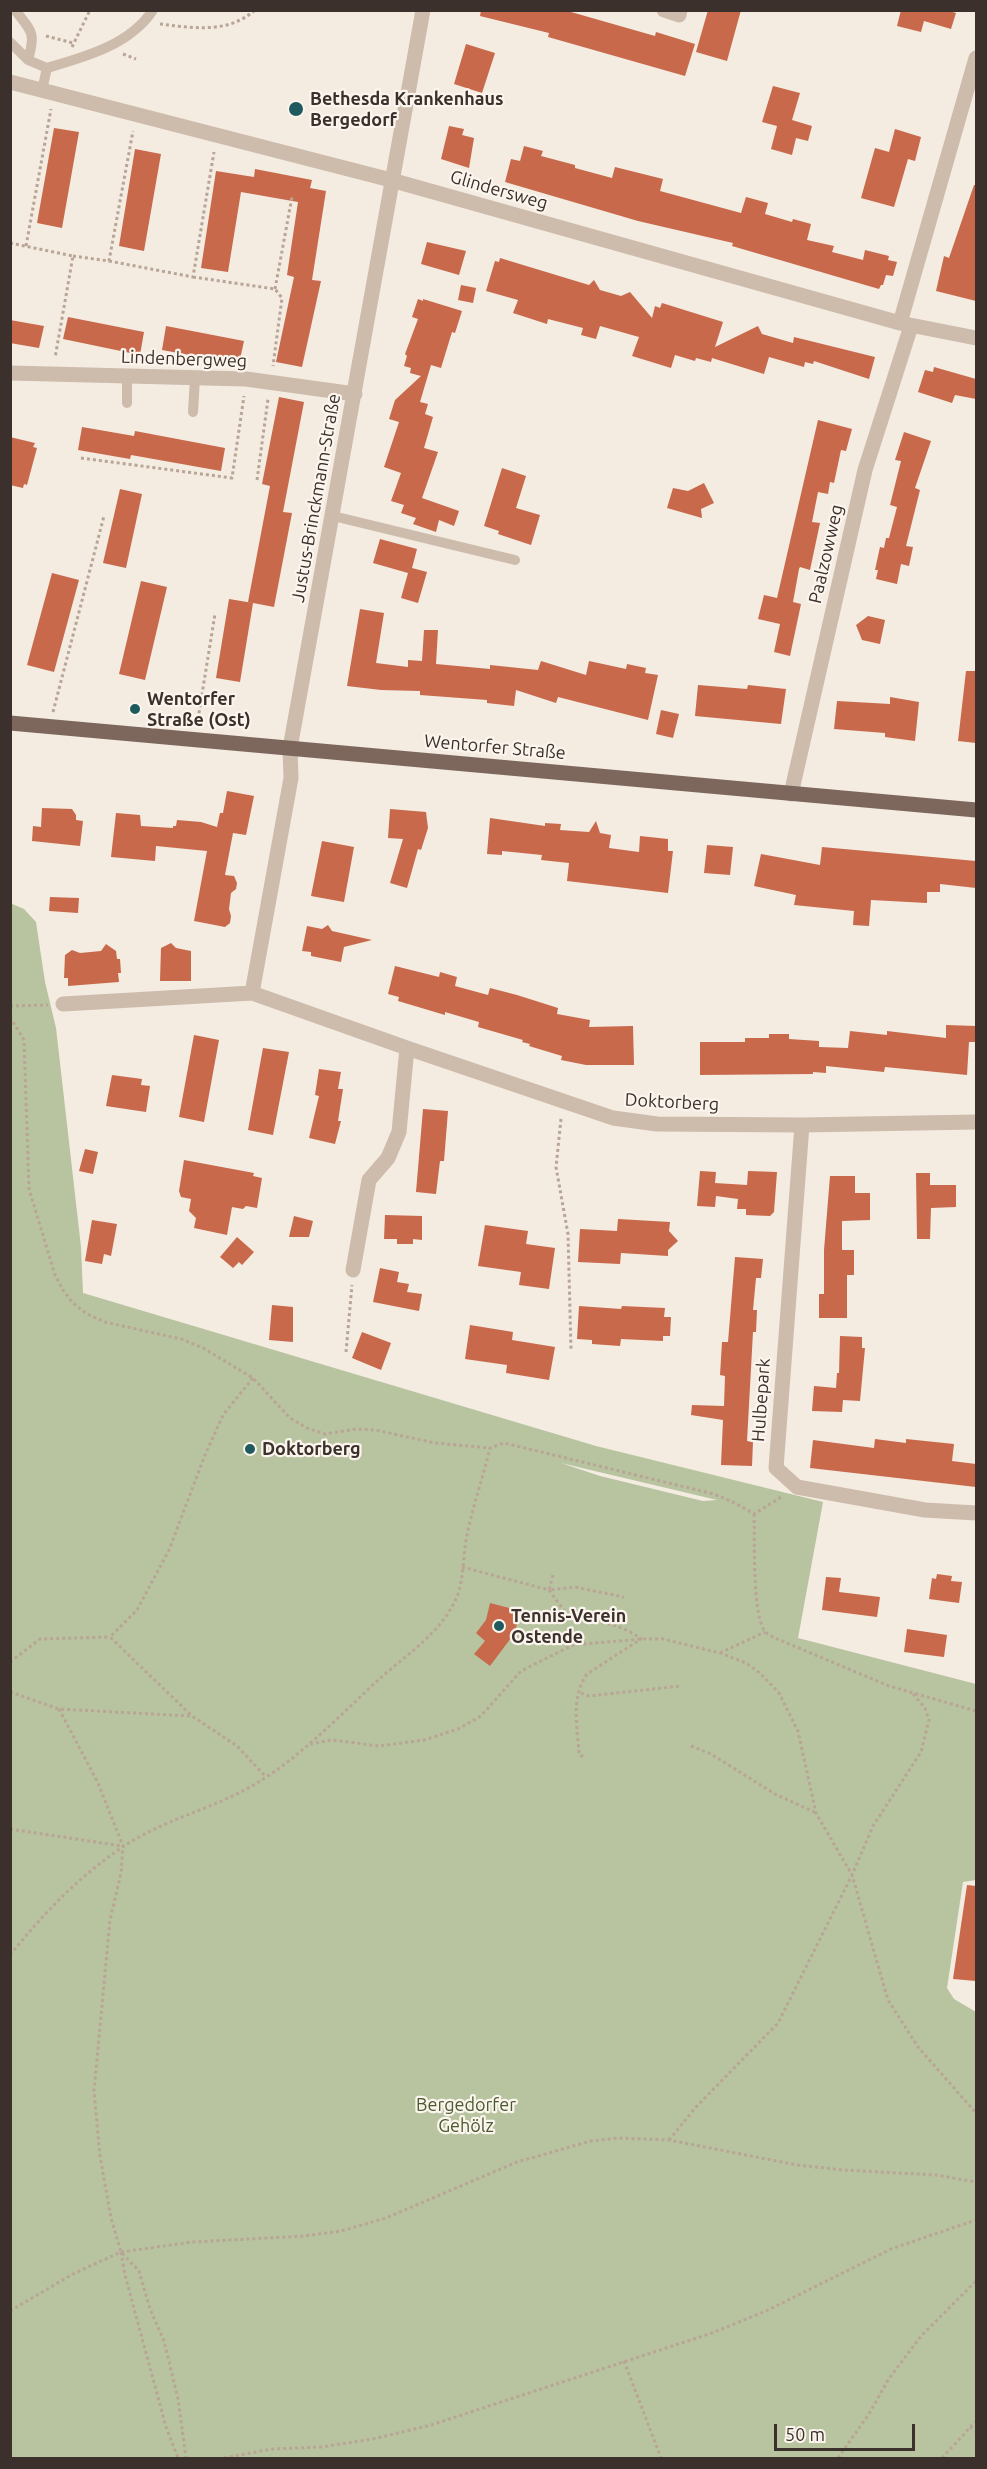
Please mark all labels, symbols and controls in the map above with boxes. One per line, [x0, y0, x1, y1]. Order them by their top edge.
place label: Bethesda Krankenhaus Bergedorf [310, 88, 504, 130]
marker: Bethesda Krankenhaus Bergedorf [287, 100, 305, 118]
street label: Glindersweg [448, 166, 550, 214]
street label: Lindenbergweg [120, 346, 248, 372]
street label: Justus-Brinckmann-Straße [287, 392, 345, 604]
street label: Paalzowweg [804, 502, 848, 606]
place label: Wentorfer Straße (Ost) [147, 688, 251, 730]
marker: Wentorfer Straße (Ost) [128, 702, 142, 716]
street label: Wentorfer Straße [423, 730, 567, 764]
street label: Doktorberg [624, 1089, 720, 1115]
street label: Hulbepark [747, 1357, 775, 1443]
place label: Doktorberg [262, 1438, 361, 1460]
marker: Doktorberg [243, 1442, 257, 1456]
place label: Tennis-Verein Ostende [511, 1605, 626, 1648]
marker: Tennis-Verein Ostende [492, 1619, 506, 1633]
park label: Bergedorfer Gehölz [416, 2094, 516, 2136]
scale bar [777, 2412, 918, 2450]
text: 50 m [785, 2424, 825, 2444]

